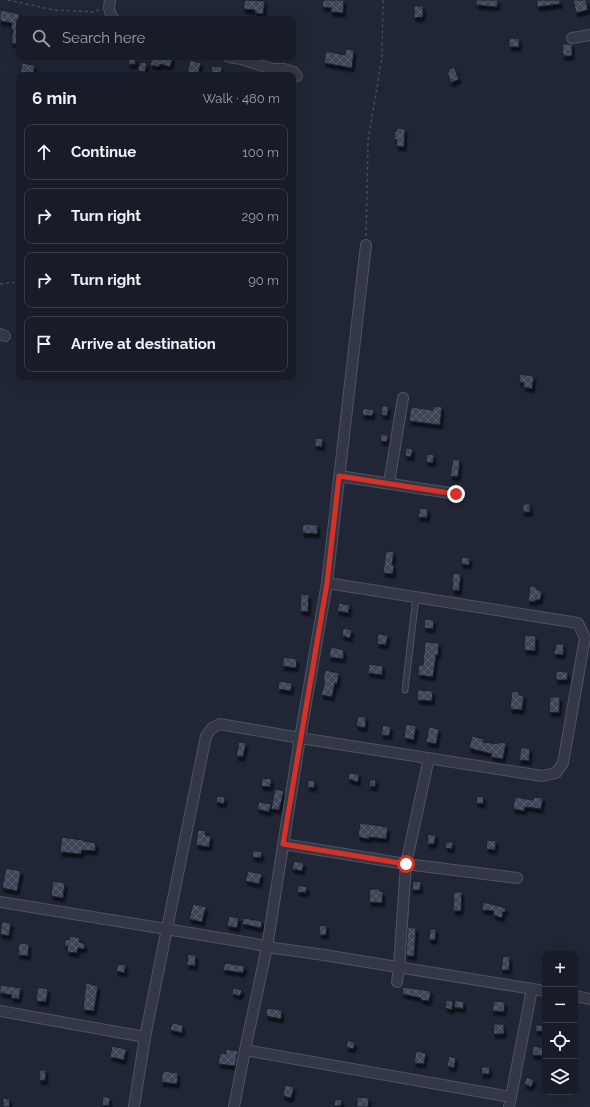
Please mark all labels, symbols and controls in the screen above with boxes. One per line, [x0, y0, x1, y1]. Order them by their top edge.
search box [16, 16, 296, 60]
icon: search [30, 27, 52, 49]
text: Search here [62, 29, 145, 47]
text: 6 min [32, 88, 77, 108]
text: Walk · 480 m [202, 91, 280, 106]
icon: ahead [33, 141, 55, 163]
text: Continue [71, 143, 136, 161]
text: 100 m [242, 145, 279, 160]
icon: right [33, 205, 55, 227]
text: Turn right [71, 207, 141, 225]
text: 290 m [241, 209, 279, 224]
icon: right [33, 269, 55, 291]
text: Turn right [71, 271, 141, 289]
text: 90 m [248, 273, 279, 288]
icon: arrive [33, 333, 55, 355]
text: Arrive at destination [71, 335, 216, 353]
route end [447, 485, 465, 503]
route start [397, 855, 415, 873]
map controls [542, 951, 578, 1095]
button: + [542, 951, 578, 987]
button: − [542, 987, 578, 1023]
button: locate [542, 1023, 578, 1059]
button: layers [542, 1059, 578, 1095]

